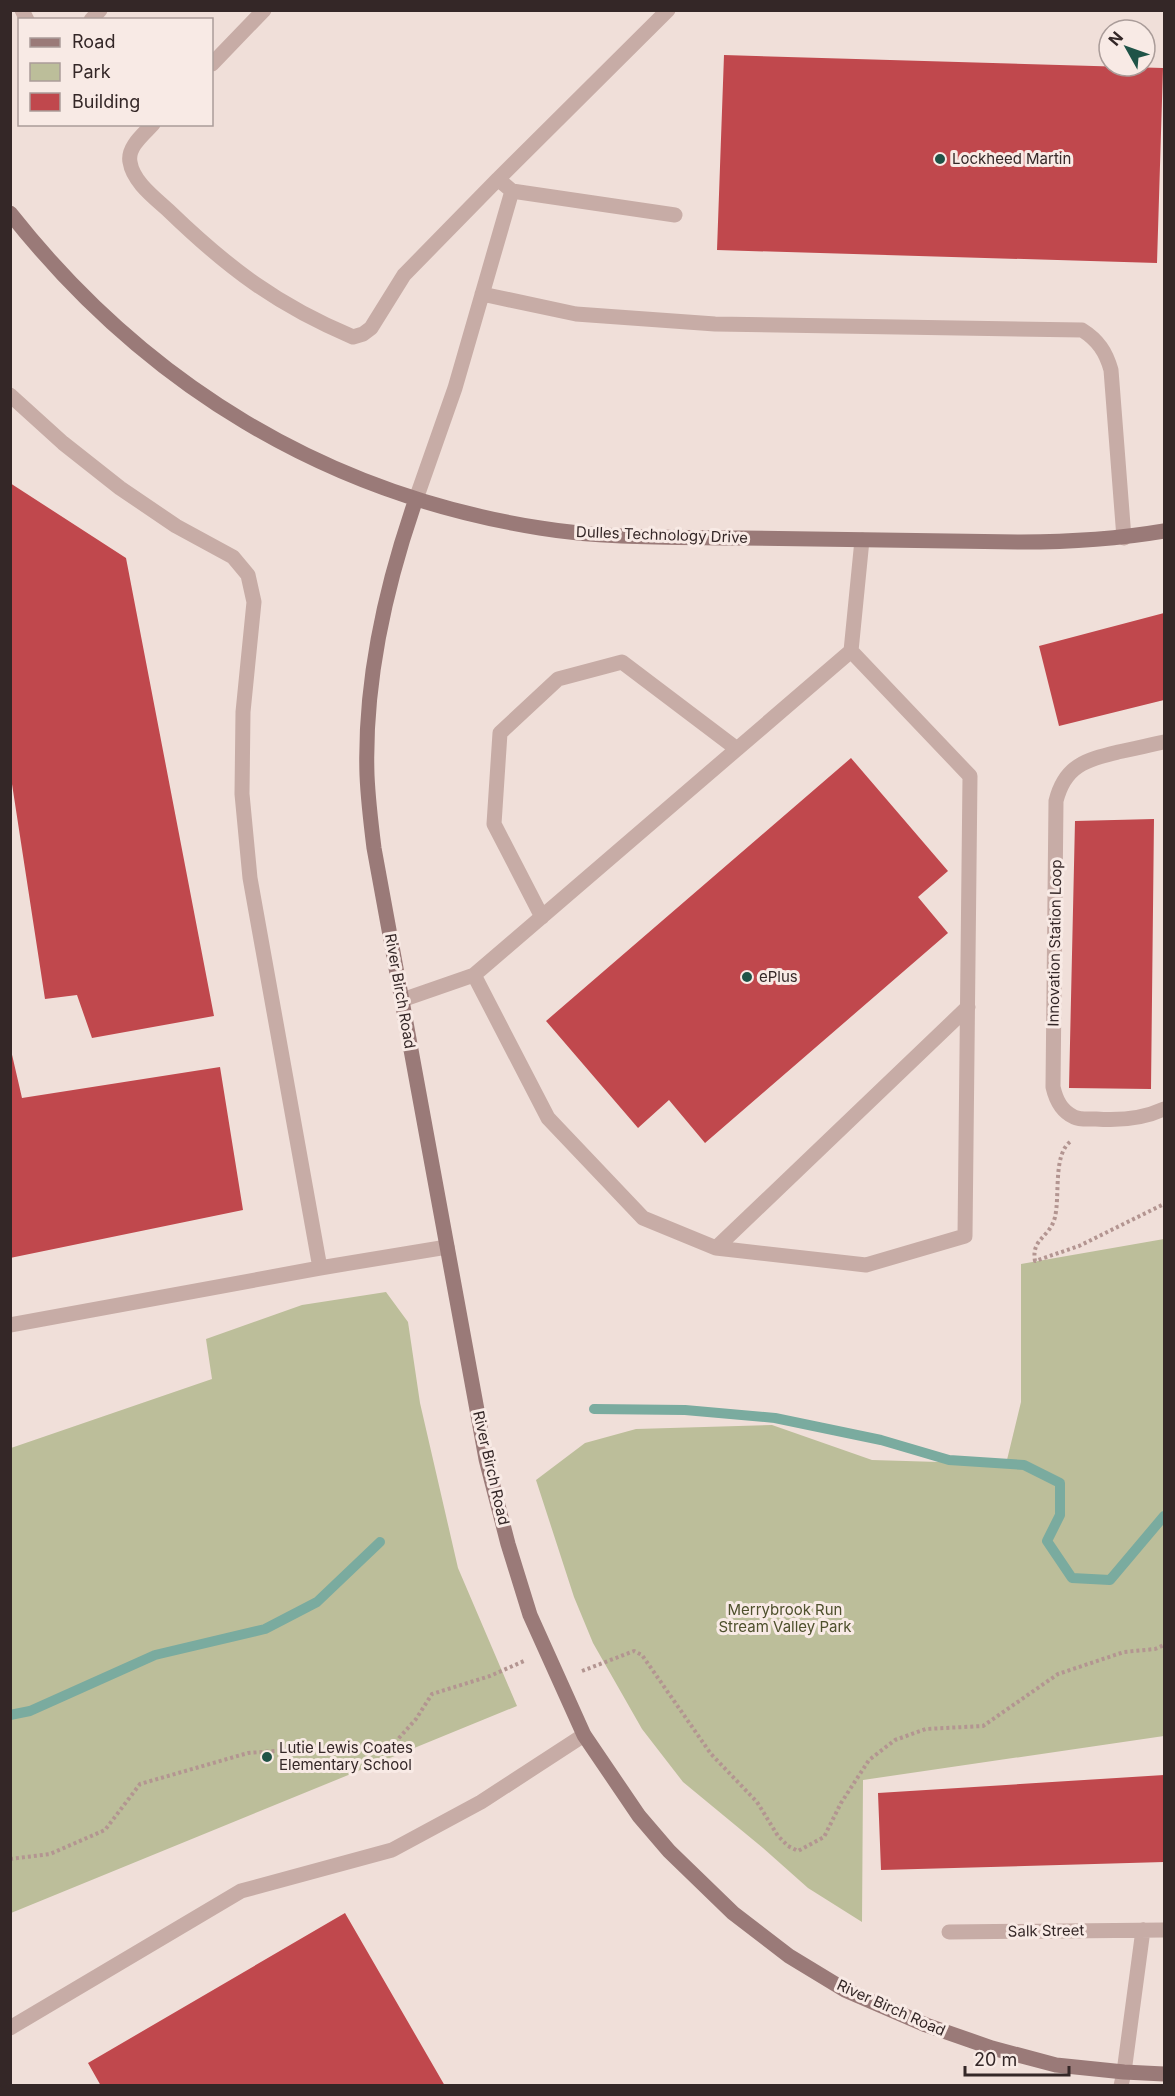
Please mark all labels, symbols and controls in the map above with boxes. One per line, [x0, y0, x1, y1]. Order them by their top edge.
legend [18, 18, 213, 126]
north arrow [1097, 18, 1157, 78]
text: N [1104, 27, 1127, 49]
text: Road [72, 31, 115, 52]
text: Park [72, 61, 111, 82]
text: Building [72, 91, 140, 112]
place label: Lockheed Martin [952, 149, 1071, 168]
marker: Lockheed Martin [933, 152, 947, 166]
street label: Dulles Technology Drive [576, 522, 748, 547]
street label: Innovation Station Loop [1044, 859, 1065, 1027]
street label: River Birch Road [381, 932, 420, 1050]
place label: ePlus [759, 967, 798, 986]
marker: ePlus [740, 970, 754, 984]
street label: River Birch Road [469, 1409, 514, 1527]
park label: Merrybrook Run Stream Valley Park [718, 1600, 852, 1636]
place label: Lutie Lewis Coates Elementary School [279, 1738, 413, 1774]
marker: Lutie Lewis Coates Elementary School [260, 1750, 274, 1764]
street label: Salk Street [1008, 1920, 1084, 1941]
street label: River Birch Road [834, 1975, 948, 2040]
scale bar [965, 2039, 1068, 2077]
text: 20 m [974, 2049, 1017, 2070]

